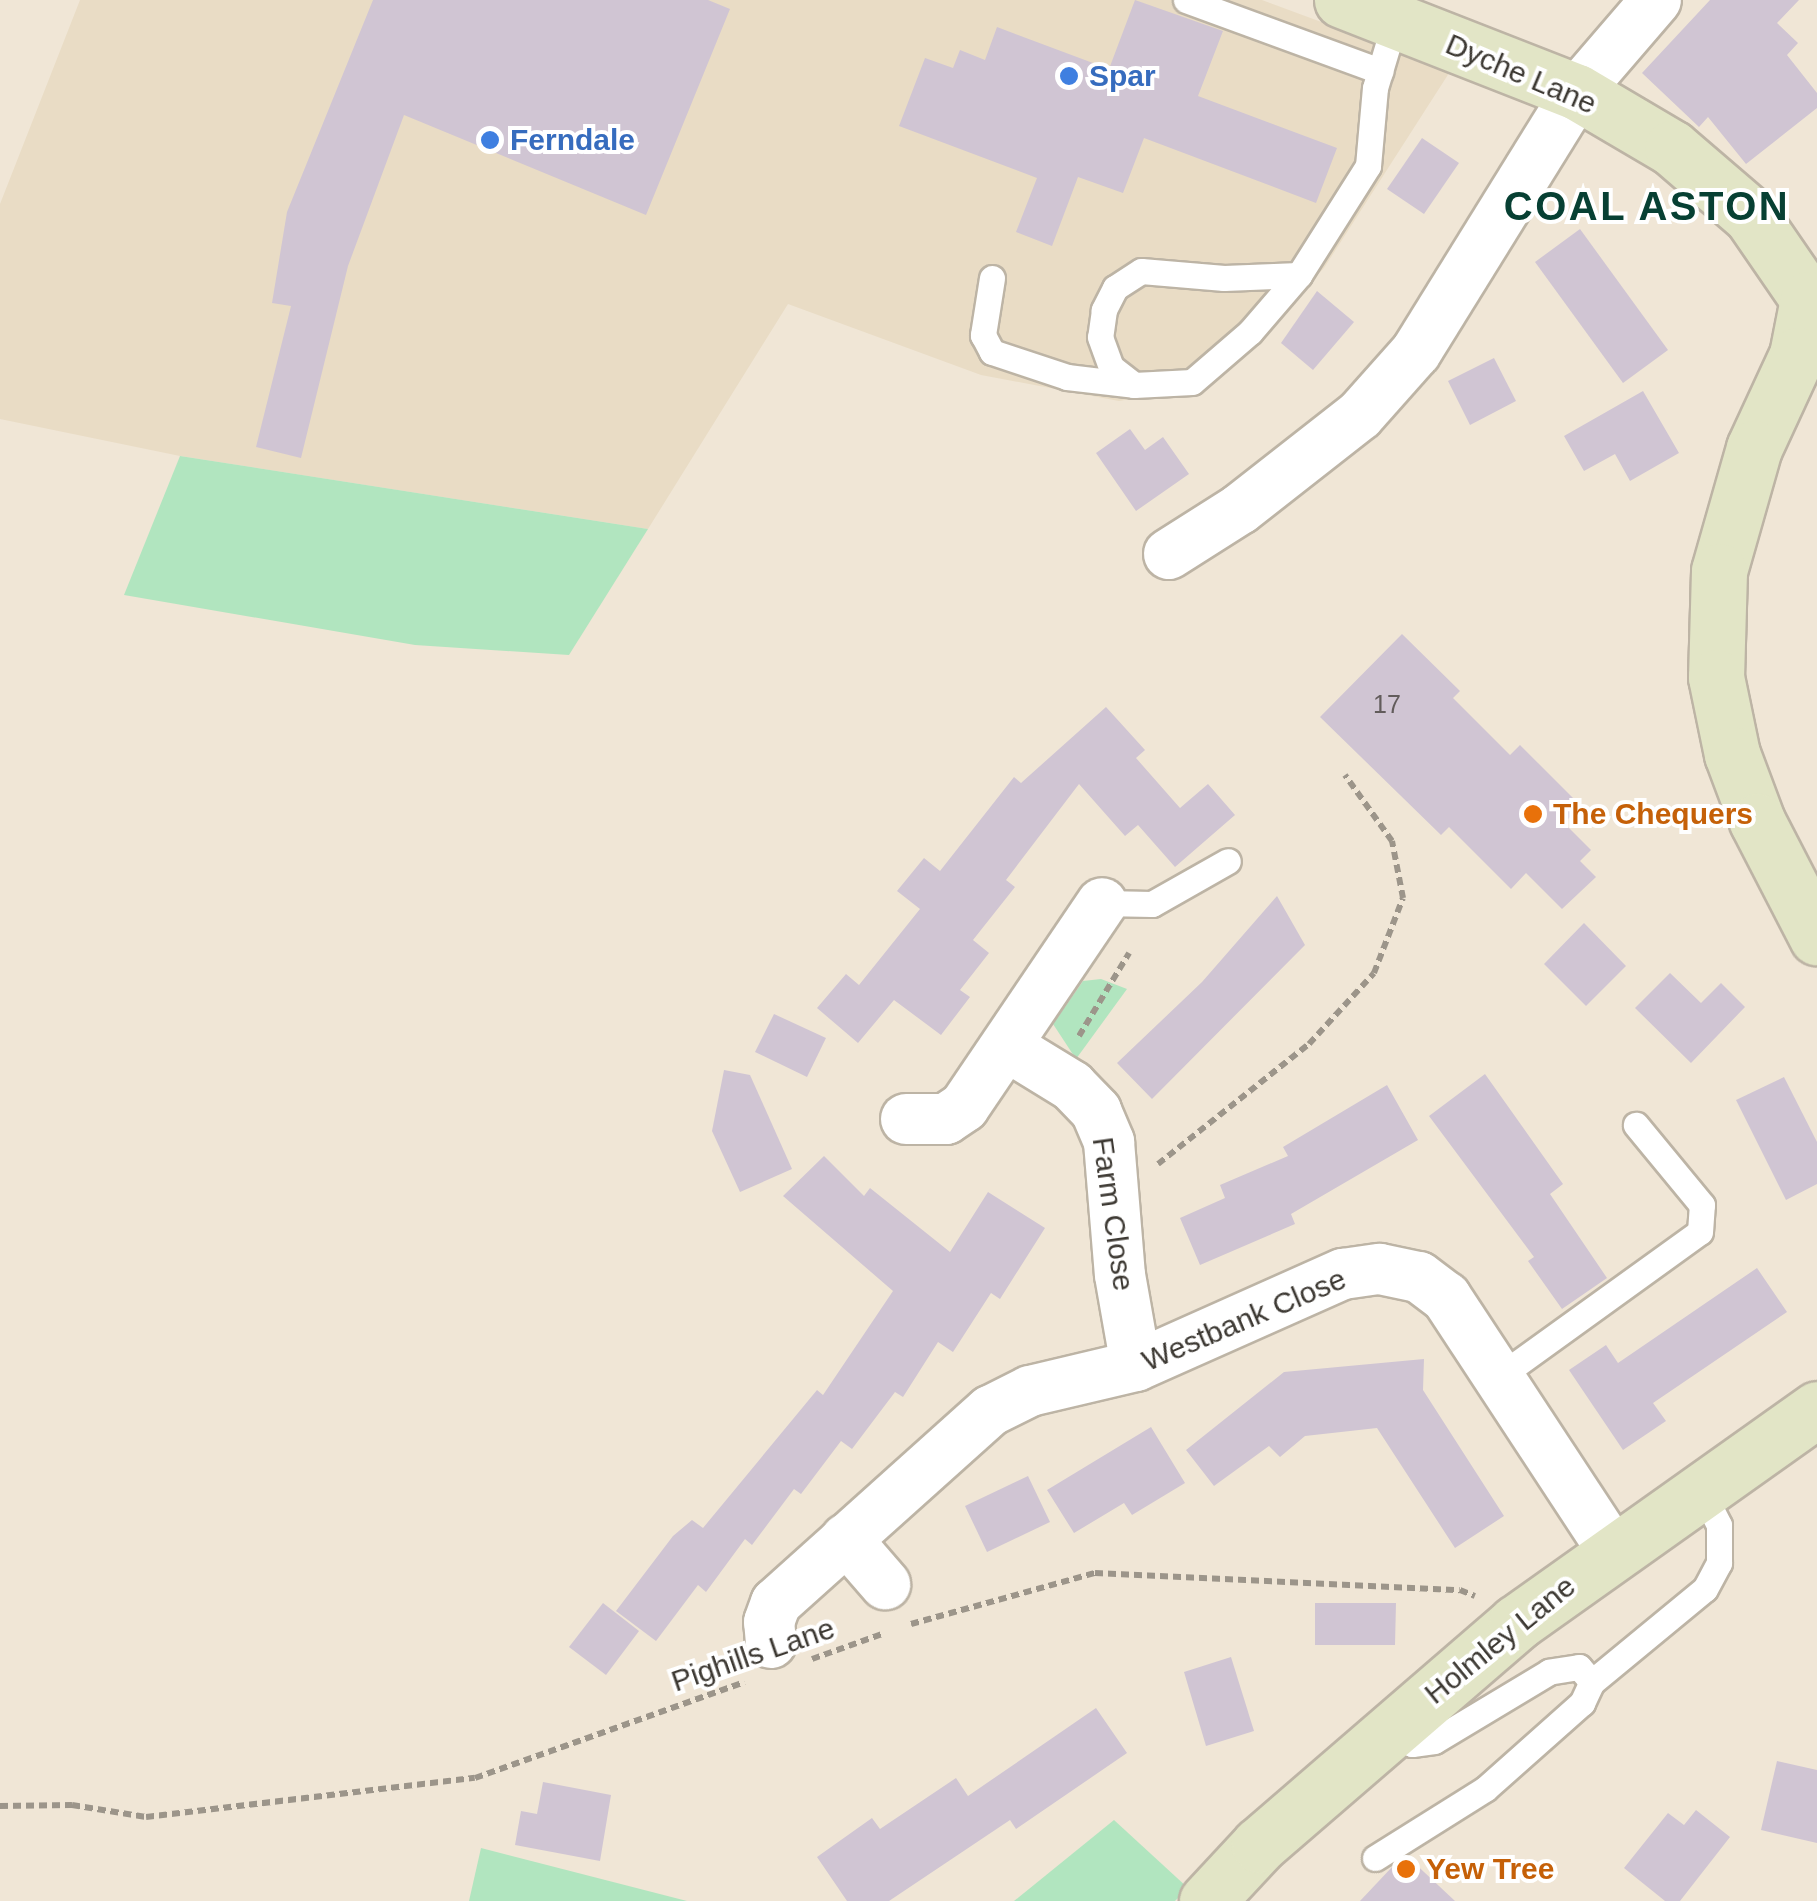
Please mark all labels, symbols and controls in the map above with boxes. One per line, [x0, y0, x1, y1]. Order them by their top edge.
street label: Dyche Lane [1440, 26, 1602, 122]
place label: Spar [1089, 58, 1156, 94]
marker: Spar [1058, 65, 1080, 87]
place label: Ferndale [510, 122, 635, 158]
marker: Ferndale [479, 129, 501, 151]
district label: COAL ASTON [1503, 182, 1791, 230]
house number: 17 [1373, 689, 1401, 719]
place label: The Chequers [1553, 796, 1753, 832]
marker: The Chequers [1522, 803, 1544, 825]
street label: Farm Close [1084, 1135, 1142, 1293]
street label: Westbank Close [1137, 1261, 1351, 1379]
street label: Holmley Lane [1417, 1568, 1583, 1712]
street label: Pighills Lane [667, 1610, 839, 1700]
place label: Yew Tree [1426, 1851, 1554, 1887]
marker: Yew Tree [1395, 1858, 1417, 1880]

